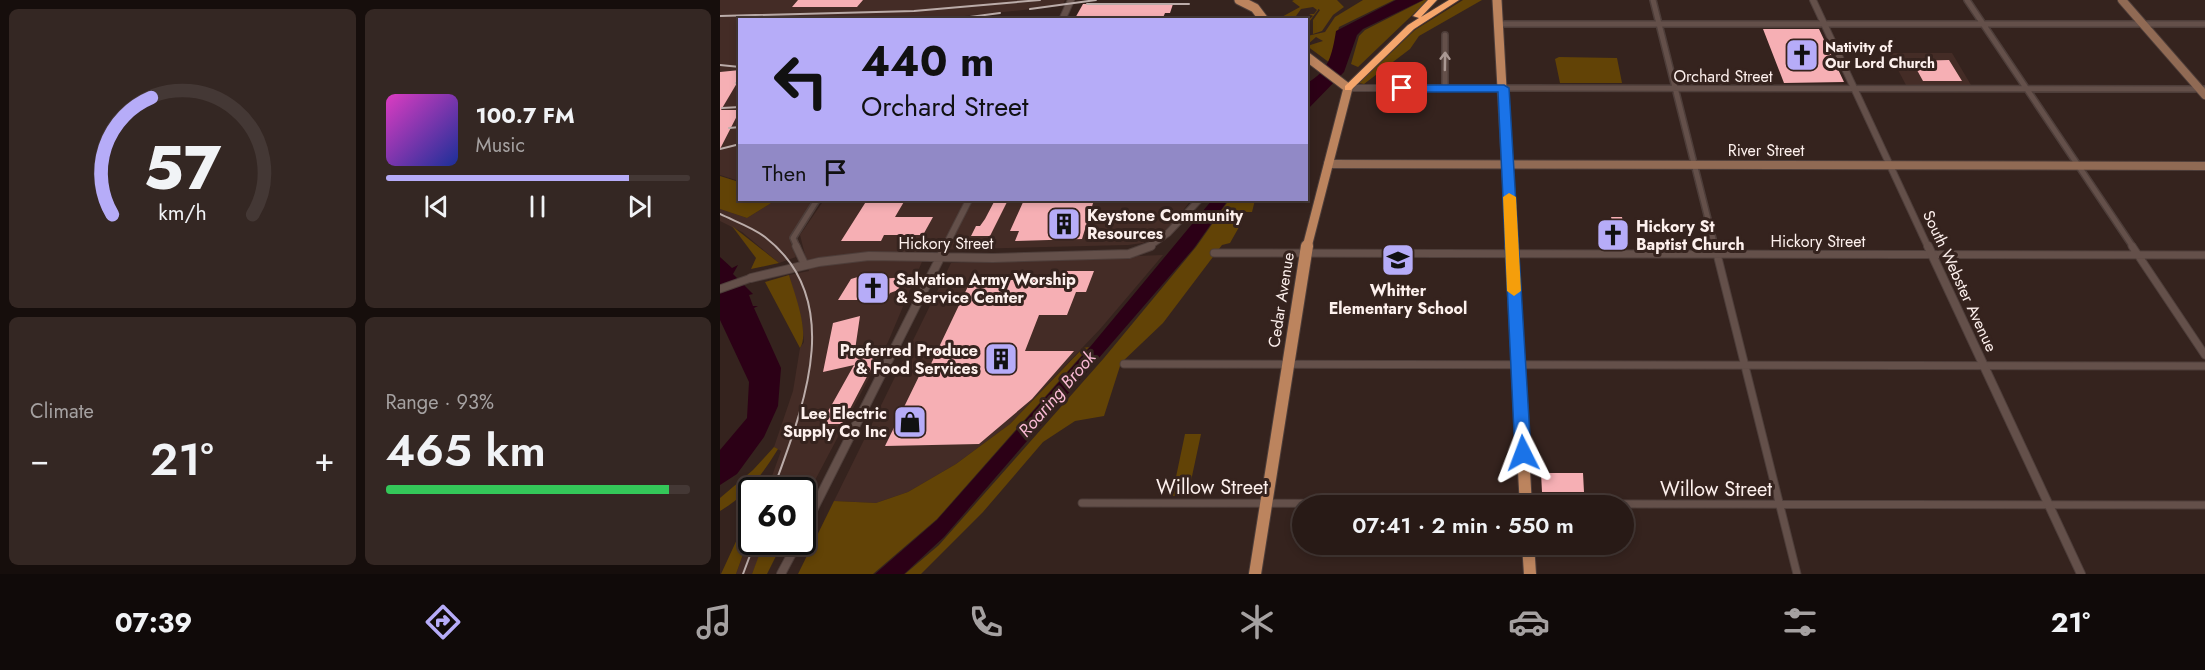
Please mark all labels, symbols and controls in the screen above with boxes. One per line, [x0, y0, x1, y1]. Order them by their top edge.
text: 440 m [861, 31, 994, 92]
church icon: Nativity of Our Lord Church [1784, 37, 1820, 73]
place label: Nativity of Our Lord Church [1825, 37, 1935, 73]
icon: left [762, 42, 840, 120]
one-way arrow [1440, 52, 1451, 72]
pin [1376, 62, 1427, 113]
street label: Orchard Street [1673, 65, 1773, 88]
icon: arrive [1385, 71, 1418, 104]
text: Orchard Street [861, 87, 1028, 126]
text: 100.7 FM [476, 99, 575, 131]
text: 57 [143, 123, 222, 213]
text: Music [476, 131, 525, 160]
street label: River Street [1728, 139, 1804, 162]
icon: arrive [819, 156, 852, 189]
text: Then [762, 157, 807, 189]
icon: previous [420, 190, 453, 223]
icon: pause [521, 190, 554, 223]
icon: next [623, 190, 656, 223]
text: km/h [158, 198, 206, 229]
place label: Keystone Community Resources [1087, 204, 1244, 245]
building icon: Keystone Community Resources [1046, 206, 1082, 242]
street label: South Webster Avenue [1917, 207, 2003, 355]
place label: Hickory St Baptist Church [1636, 215, 1745, 256]
church icon: Hickory St Baptist Church [1595, 217, 1631, 253]
street label: Hickory Street [1771, 230, 1866, 253]
street label: Hickory Street [899, 232, 994, 255]
school or university icon: Whitter Elementary School [1380, 242, 1416, 278]
street label: Cedar Avenue [1262, 251, 1300, 349]
place label: Salvation Army Worship & Service Center [896, 268, 1076, 309]
church icon: Salvation Army Worship & Service Center [855, 270, 891, 306]
place label: Whitter Elementary School [1329, 279, 1467, 320]
place label: Preferred Produce & Food Services [840, 339, 978, 380]
building icon: Preferred Produce & Food Services [983, 341, 1019, 377]
water label: Roaring Brook [1012, 344, 1103, 443]
text: Range · 93% [386, 388, 494, 417]
text: Climate [30, 397, 94, 426]
place label: Lee Electric Supply Co Inc [783, 402, 887, 443]
shop icon: Lee Electric Supply Co Inc [892, 404, 928, 440]
text: 465 km [386, 418, 546, 483]
position arrow [1491, 421, 1555, 485]
text: 21° [150, 427, 214, 492]
text: − [30, 436, 49, 483]
text: + [314, 436, 335, 483]
street label: Willow Street [1156, 473, 1268, 502]
street label: Willow Street [1660, 475, 1772, 504]
speed limit sign: 60 [738, 477, 816, 555]
text: 07:41 · 2 min · 550 m [1352, 509, 1574, 541]
icon: directions [422, 601, 464, 643]
icon: music [693, 601, 735, 643]
icon: phone [965, 601, 1007, 643]
icon: climate [1236, 601, 1278, 643]
icon: car [1508, 601, 1550, 643]
icon: filters [1779, 601, 1821, 643]
text: 07:39 [115, 603, 192, 642]
text: 21° [2051, 603, 2090, 642]

